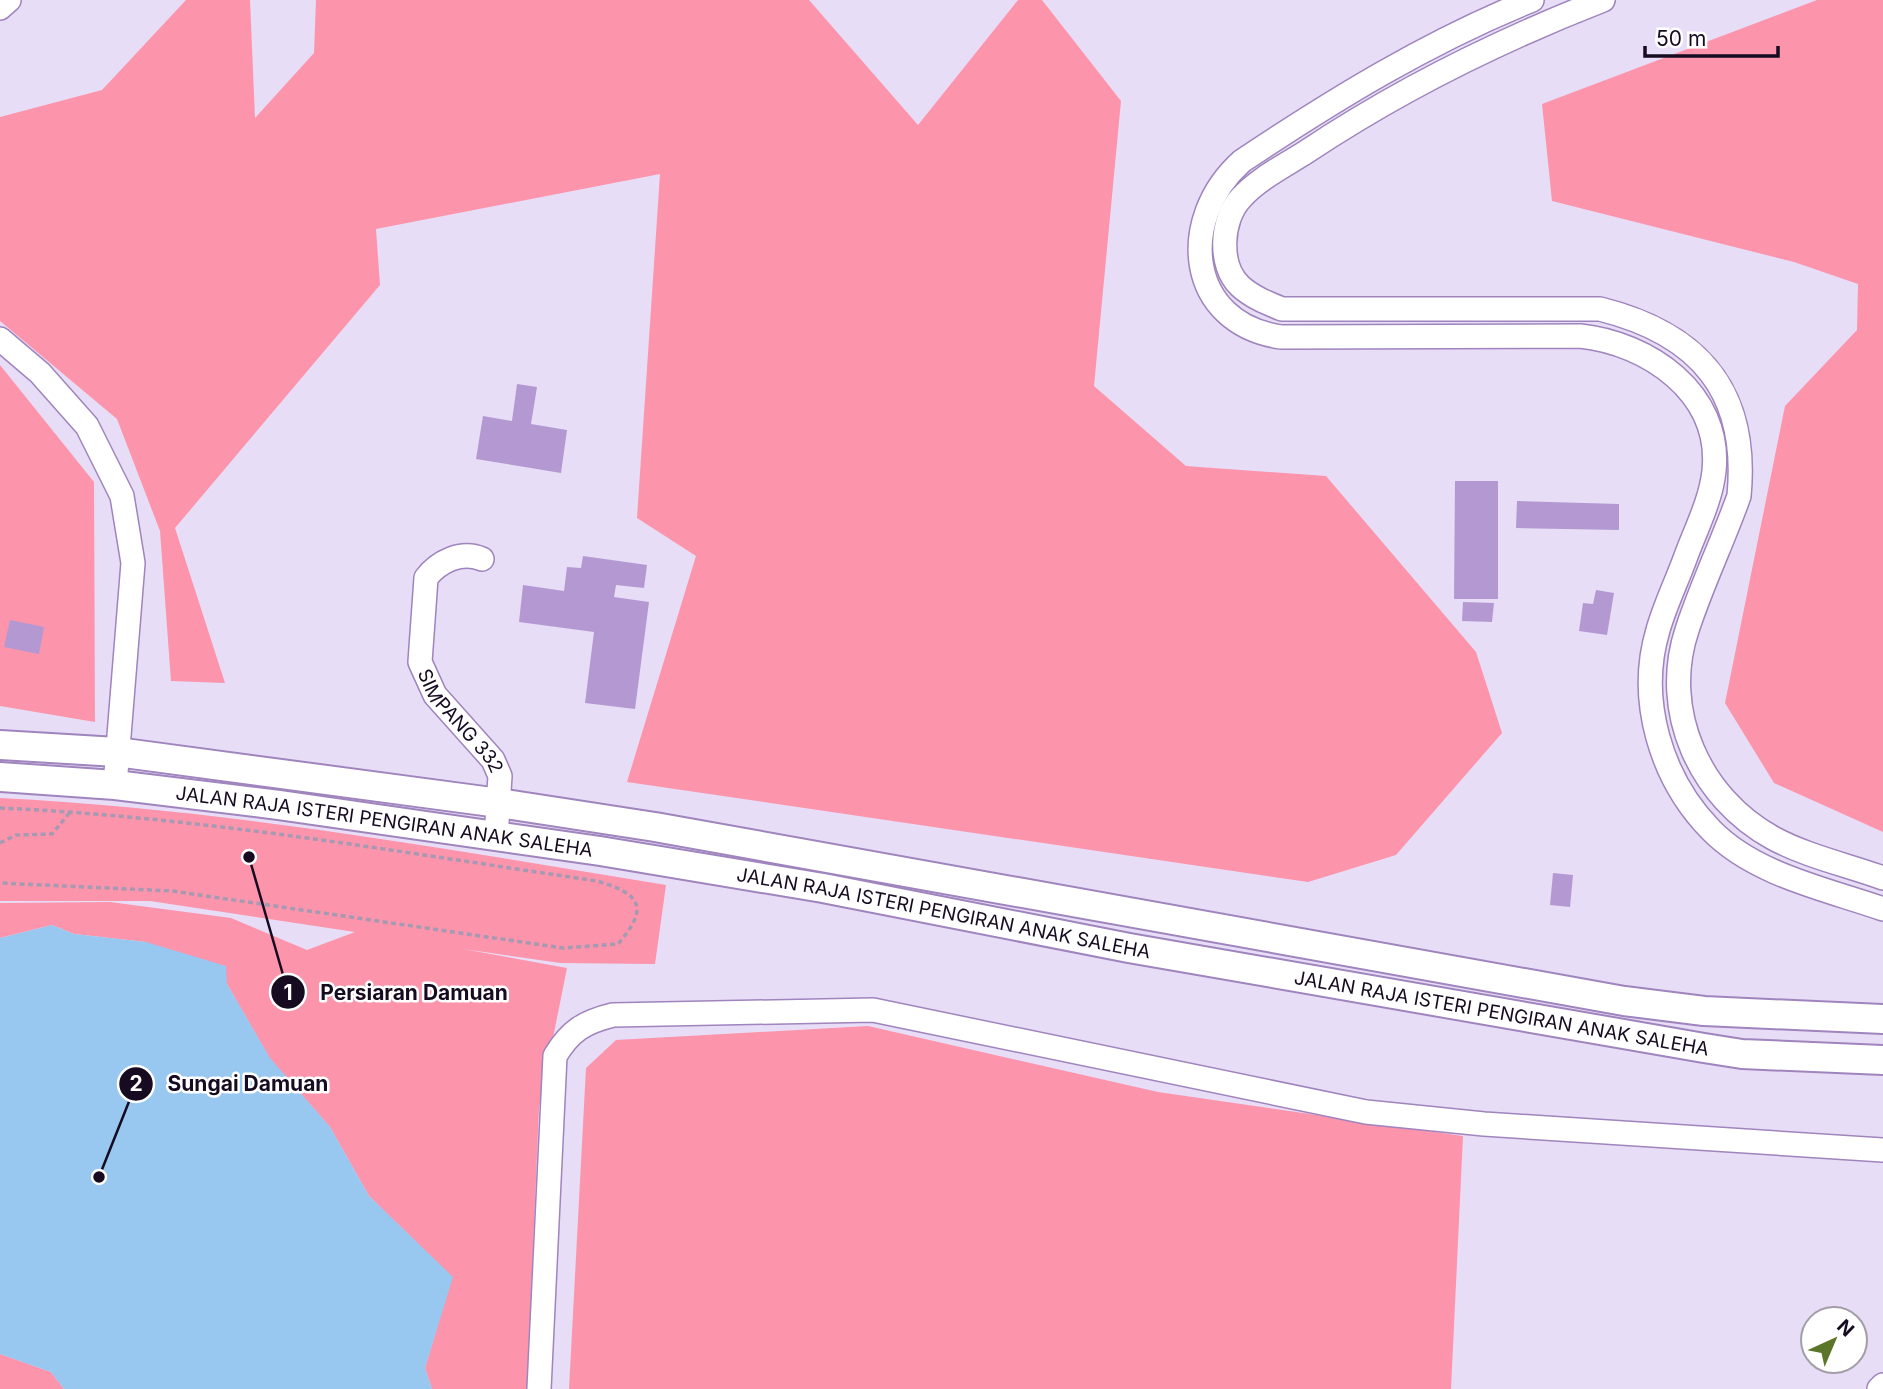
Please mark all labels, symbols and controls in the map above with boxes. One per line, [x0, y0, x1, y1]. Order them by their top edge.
scale bar [1645, 14, 1778, 58]
text: 50 m [1656, 26, 1706, 51]
street label: SIMPANG 332 [413, 665, 508, 776]
street label: JALAN RAJA ISTERI PENGIRAN ANAK SALEHA [174, 782, 594, 862]
street label: JALAN RAJA ISTERI PENGIRAN ANAK SALEHA [735, 863, 1152, 964]
street label: JALAN RAJA ISTERI PENGIRAN ANAK SALEHA [1292, 966, 1711, 1061]
callout: Persiaran Damuan [271, 971, 521, 1013]
text: 1 [283, 980, 293, 1005]
text: Persiaran Damuan [320, 980, 508, 1005]
callout: Sungai Damuan [119, 1063, 343, 1105]
text: 2 [129, 1071, 143, 1096]
text: Sungai Damuan [168, 1071, 328, 1096]
north arrow [1799, 1305, 1869, 1375]
text: N [1832, 1315, 1859, 1341]

